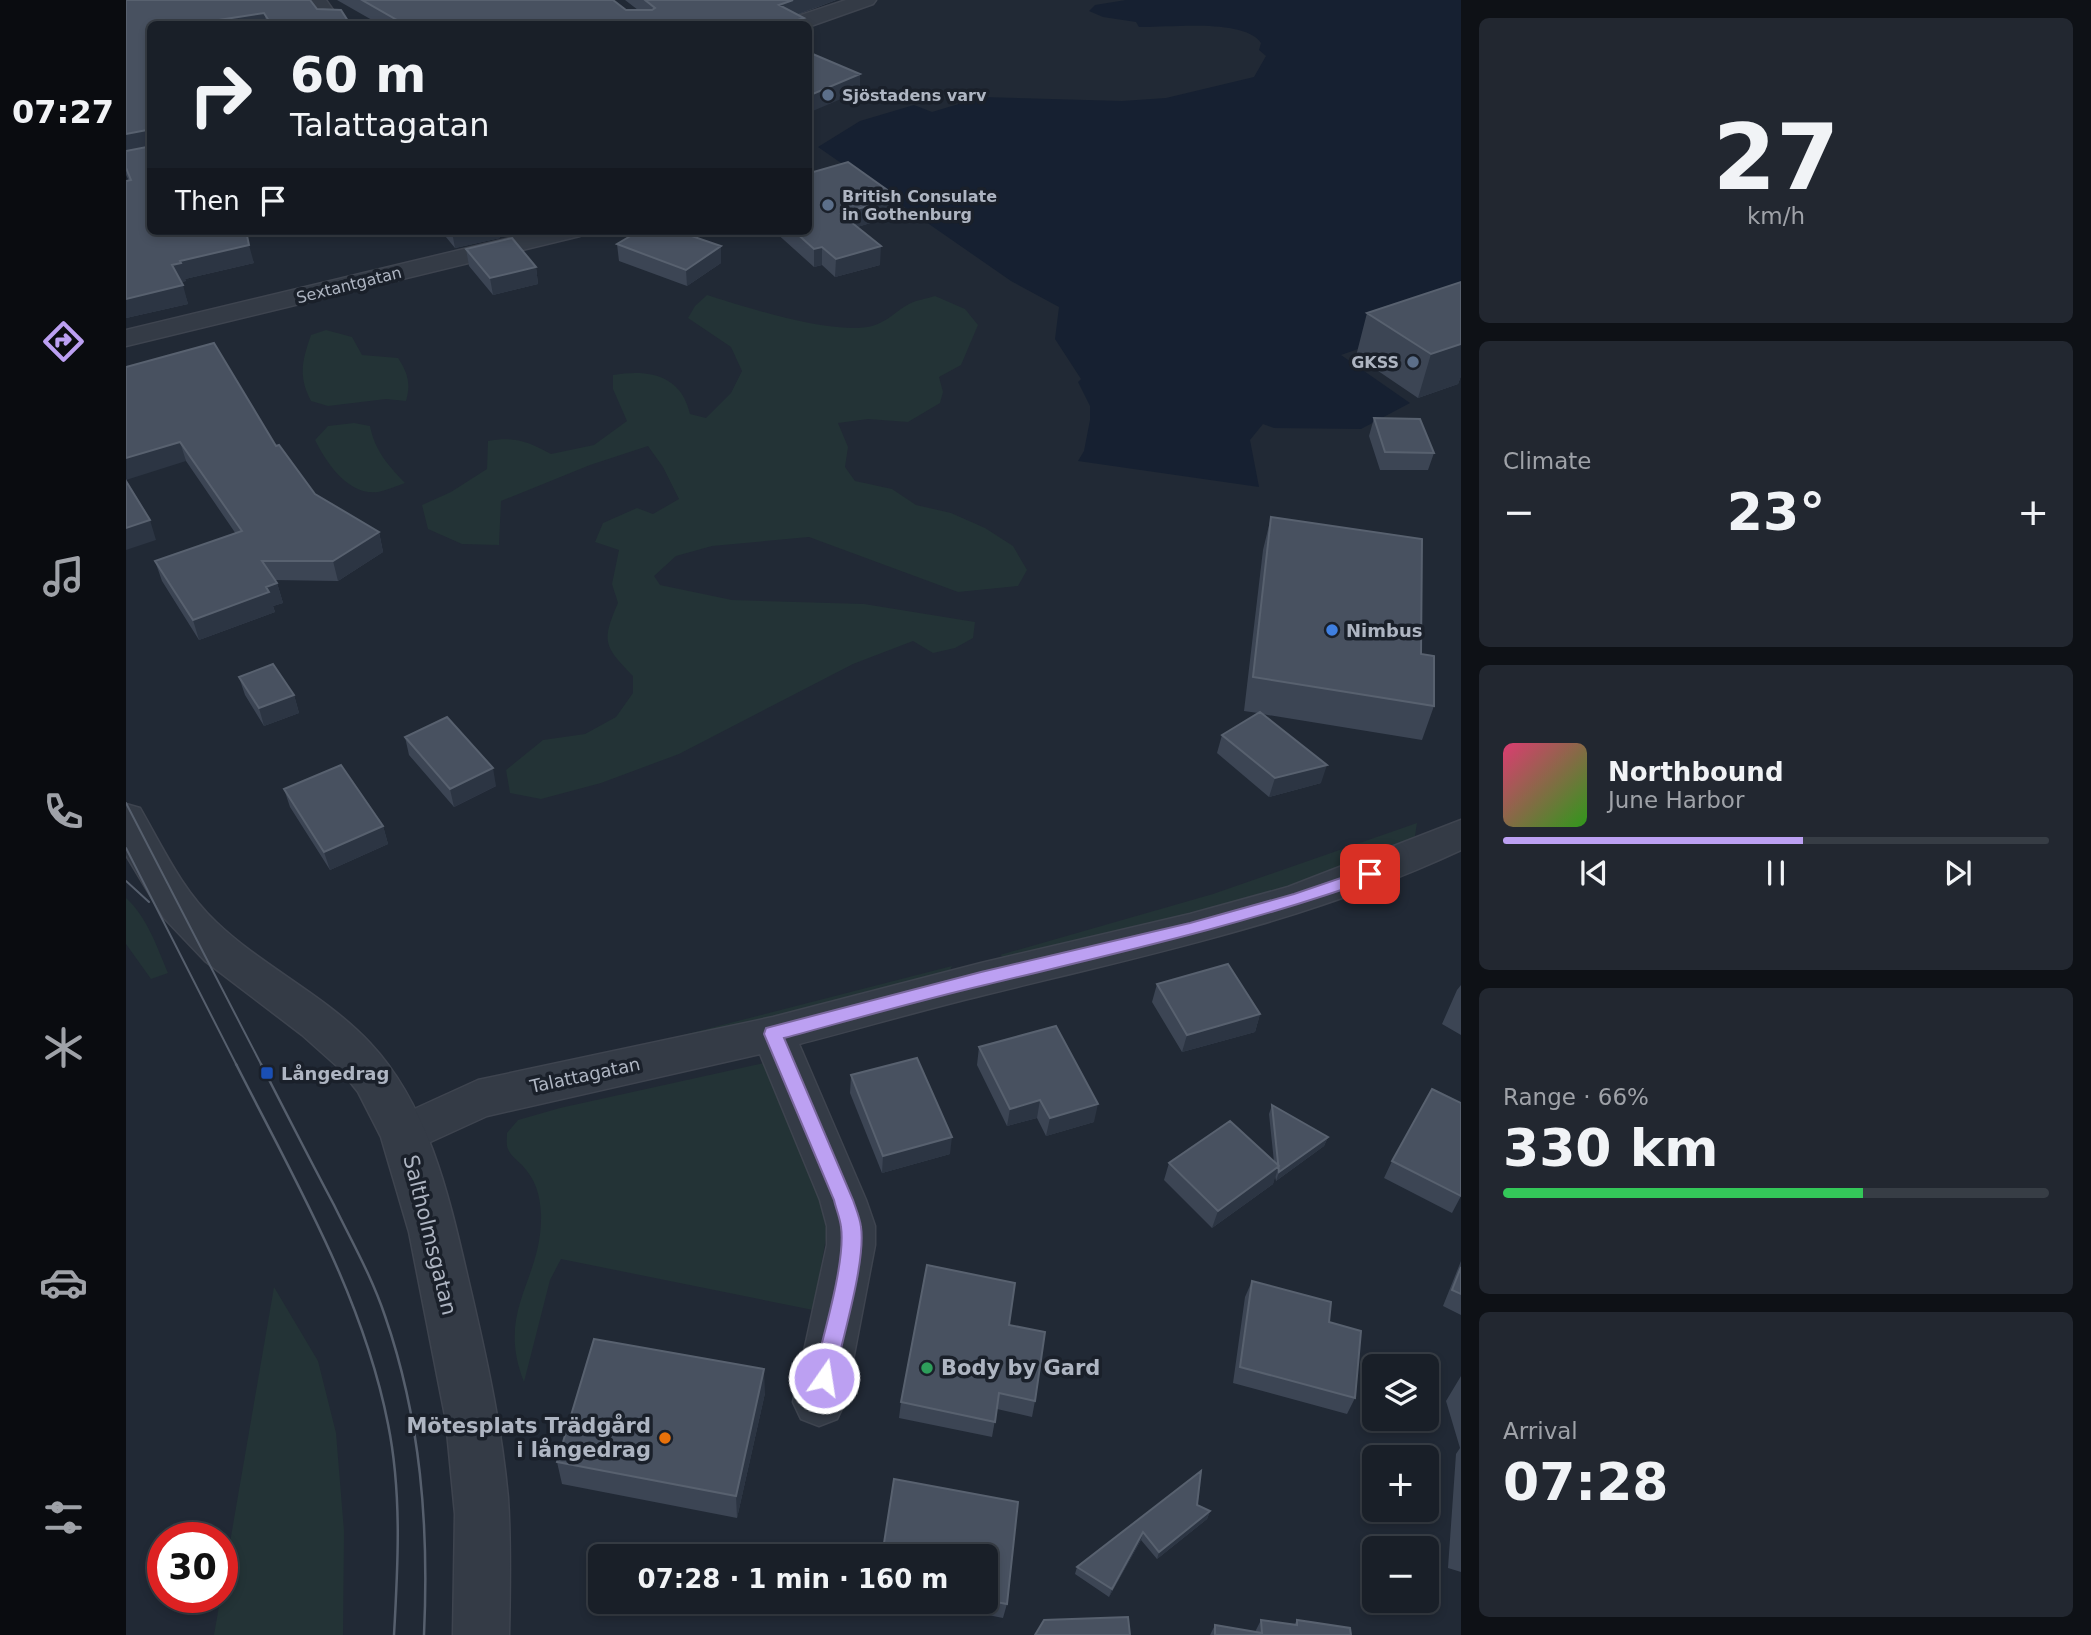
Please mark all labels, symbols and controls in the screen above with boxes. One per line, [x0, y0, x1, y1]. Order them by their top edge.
text: 60 m [290, 47, 426, 104]
icon: right [175, 49, 266, 140]
place label: Sjöstadens varv [842, 86, 987, 105]
marker: Sjöstadens varv [820, 87, 836, 103]
text: 07:27 [12, 93, 114, 131]
text: 27 [1713, 105, 1839, 210]
text: Talattagatan [290, 106, 489, 144]
icon: arrive [254, 182, 292, 220]
text: Then [175, 186, 240, 216]
place label: British Consulate in Gothenburg [842, 187, 997, 224]
marker: British Consulate in Gothenburg [820, 197, 836, 213]
text: km/h [1747, 203, 1805, 229]
street label: Sextantgatan [294, 263, 404, 307]
icon: directions [39, 317, 88, 366]
place label: GKSS [1351, 353, 1399, 372]
marker: GKSS [1405, 354, 1421, 370]
text: Climate [1503, 448, 1592, 474]
text: 23° [1727, 482, 1825, 542]
text: − [1503, 490, 1535, 534]
text: + [2017, 490, 2049, 534]
icon: music [39, 552, 88, 601]
place label: Nimbus [1346, 620, 1422, 641]
marker: Nimbus [1324, 622, 1340, 638]
text: Northbound [1608, 757, 1784, 787]
icon: phone [39, 787, 88, 836]
text: June Harbor [1608, 787, 1744, 813]
pin [1340, 844, 1400, 904]
icon: previous [1575, 854, 1613, 892]
icon: pause [1757, 854, 1795, 892]
icon: next [1939, 854, 1977, 892]
icon: arrive [1351, 855, 1389, 893]
icon: climate [39, 1023, 88, 1072]
street label: Talattagatan [527, 1053, 642, 1097]
place label: Långedrag [281, 1063, 389, 1084]
marker: Långedrag [259, 1065, 275, 1081]
text: Range · 66% [1503, 1084, 1649, 1110]
text: 330 km [1503, 1118, 1718, 1178]
street label: Saltholmsgatan [398, 1152, 462, 1318]
icon: car [39, 1258, 88, 1307]
position arrow [787, 1341, 861, 1415]
map controls [1362, 1354, 1439, 1613]
button: layers [1362, 1354, 1439, 1431]
place label: Body by Gard [941, 1356, 1100, 1380]
marker: Body by Gard [919, 1360, 935, 1376]
place label: Mötesplats Trädgård i långedrag [406, 1413, 651, 1462]
text: Arrival [1503, 1418, 1578, 1444]
marker: Mötesplats Trädgård i långedrag [657, 1430, 673, 1446]
button: + [1362, 1445, 1439, 1522]
text: 07:28 [1503, 1452, 1669, 1512]
icon: filters [39, 1493, 88, 1542]
speed limit sign: 30 [147, 1522, 238, 1613]
button: − [1362, 1536, 1439, 1613]
text: 07:28 · 1 min · 160 m [638, 1564, 948, 1594]

